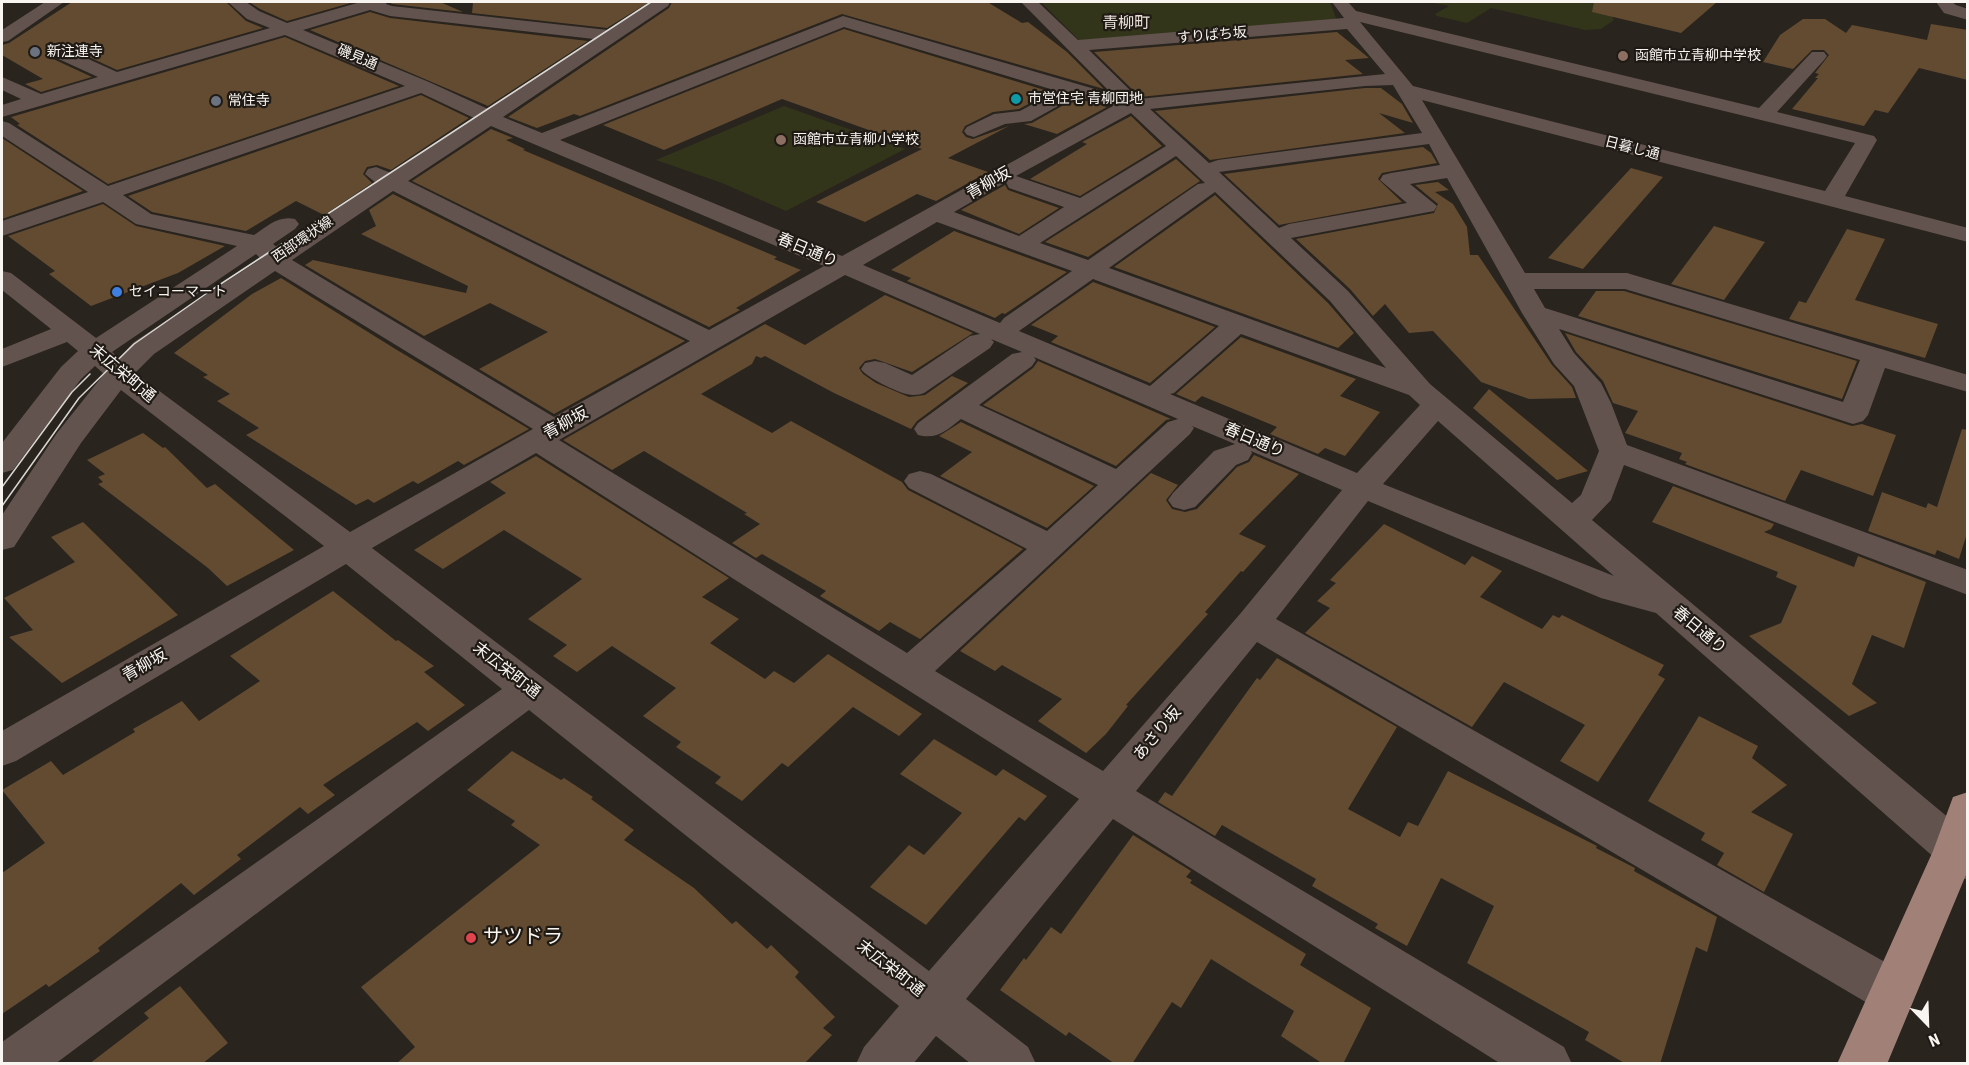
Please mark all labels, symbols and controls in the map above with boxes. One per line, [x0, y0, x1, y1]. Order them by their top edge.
district label: 青柳町 [1102, 14, 1150, 34]
street label: すりばち坂 [1176, 25, 1248, 47]
street label: 磯見通 [334, 42, 380, 74]
place label: 新注連寺 [47, 44, 103, 60]
marker: 新注連寺 [28, 45, 42, 59]
place label: 函館市立青柳中学校 [1635, 48, 1761, 64]
marker: 函館市立青柳中学校 [1616, 49, 1630, 63]
place label: 市営住宅 青柳団地 [1028, 91, 1143, 107]
marker: 市営住宅 青柳団地 [1009, 92, 1023, 106]
place label: 常住寺 [228, 93, 270, 109]
marker: 常住寺 [209, 94, 223, 108]
place label: 函館市立青柳小学校 [793, 132, 919, 148]
marker: 函館市立青柳小学校 [774, 133, 788, 147]
street label: 日暮し通 [1603, 134, 1661, 164]
street label: 青柳坂 [963, 164, 1015, 204]
street label: 西部環状線 [269, 213, 337, 267]
street label: 春日通り [774, 230, 840, 272]
place label: セイコーマート [129, 284, 227, 300]
marker: セイコーマート [110, 285, 124, 299]
street label: 末広栄町通 [85, 341, 159, 407]
street label: 青柳坂 [540, 404, 592, 444]
street label: 春日通り [1221, 420, 1287, 462]
street label: 春日通り [1668, 603, 1730, 659]
street label: 末広栄町通 [469, 639, 543, 703]
street label: 青柳坂 [119, 646, 171, 686]
street label: あさり坂 [1130, 703, 1186, 765]
place label: サツドラ [483, 926, 563, 950]
marker: サツドラ [464, 931, 478, 945]
street label: 末広栄町通 [853, 937, 927, 1001]
north arrow [1897, 993, 1957, 1053]
text: N [1926, 1029, 1942, 1051]

